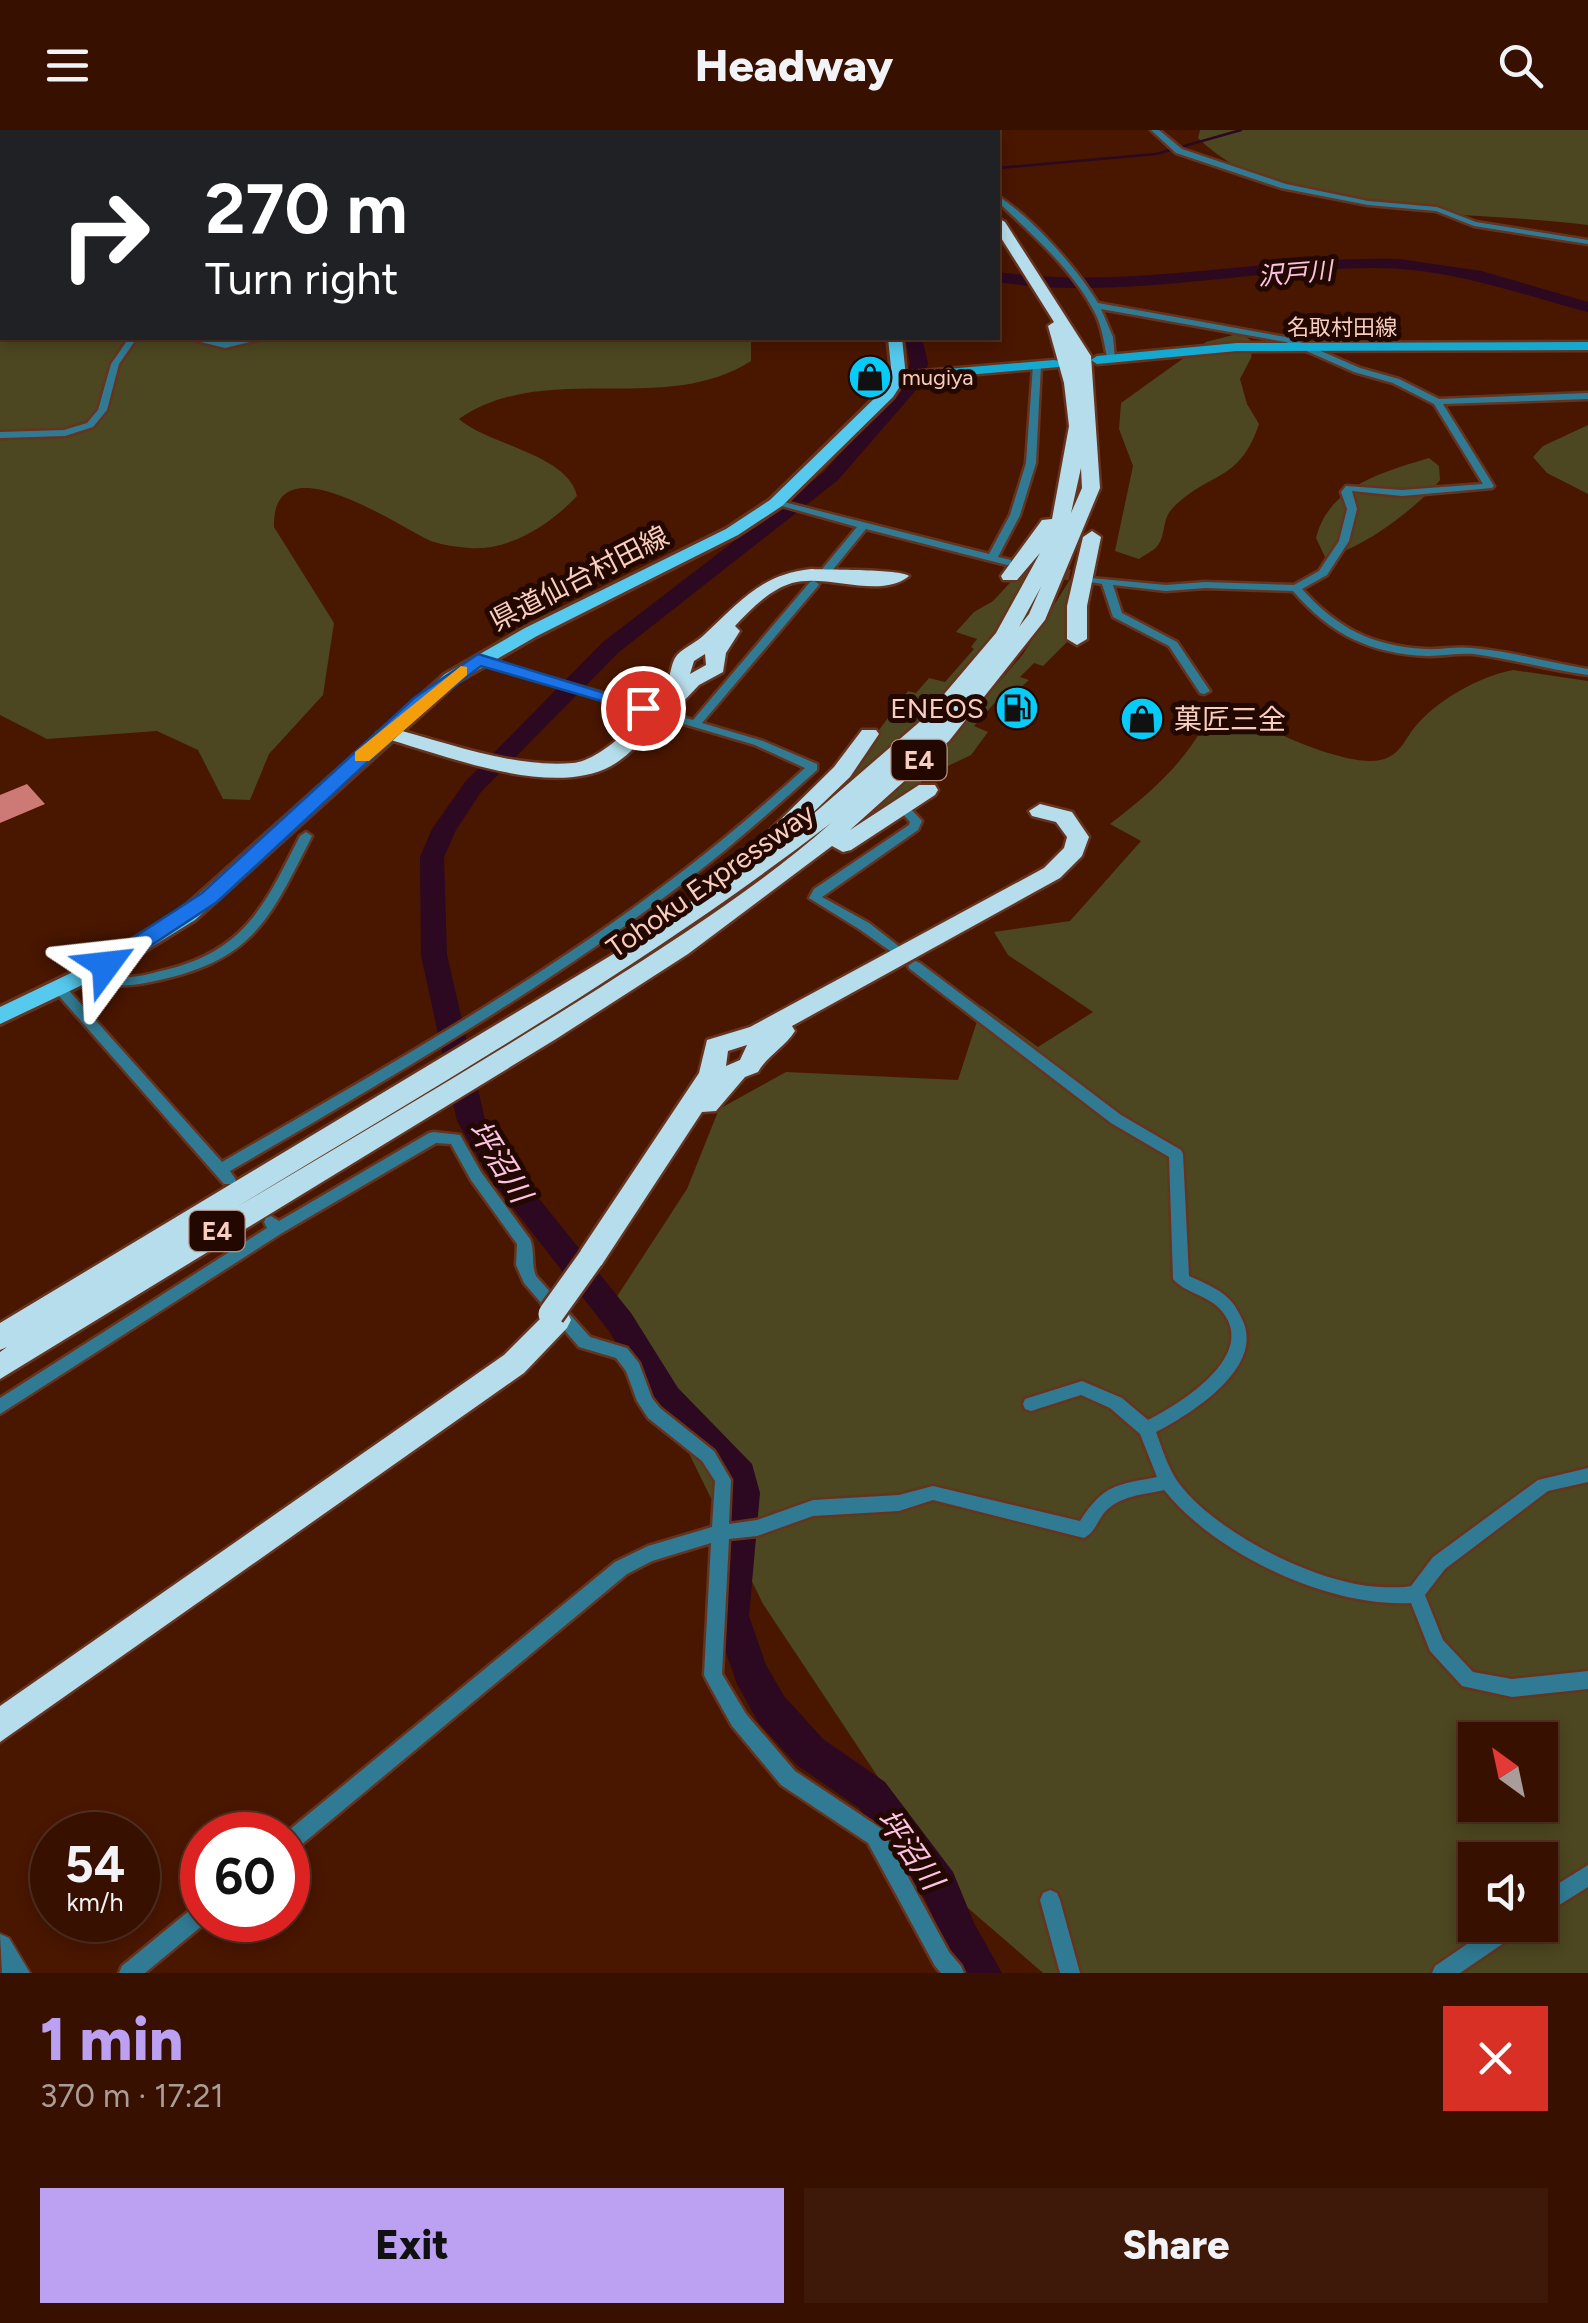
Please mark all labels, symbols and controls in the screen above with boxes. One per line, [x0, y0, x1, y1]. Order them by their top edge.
icon: menu [40, 38, 95, 93]
text: Headway [695, 38, 893, 92]
icon: search [1493, 38, 1548, 93]
text: 270 m [205, 166, 408, 251]
icon: right [40, 170, 170, 300]
text: Turn right [205, 251, 398, 305]
water label: 沢戸川 [1256, 255, 1337, 291]
street label: 名取村田線 [1287, 314, 1397, 341]
shop icon: mugiya [847, 354, 893, 400]
place label: mugiya [902, 364, 974, 391]
street label: 県道仙台村田線 [484, 518, 674, 638]
pin [601, 666, 686, 751]
icon: arrive [616, 681, 671, 736]
fuel station icon: ENEOS [994, 685, 1040, 731]
place label: ENEOS [890, 691, 984, 725]
shop icon: 菓匠三全 [1119, 696, 1165, 742]
place label: 菓匠三全 [1174, 702, 1286, 736]
road number: E4 [892, 740, 946, 780]
street label: Tohoku Expressway [600, 795, 821, 964]
position arrow [54, 913, 158, 1017]
water label: 坪沼川 [460, 1113, 541, 1212]
road number: E4 [190, 1211, 244, 1251]
north arrow [1458, 1722, 1558, 1822]
map controls [1458, 1722, 1558, 1942]
water label: 坪沼川 [869, 1802, 953, 1899]
speed limit sign: 60 [180, 1812, 310, 1942]
text: 54 [65, 1834, 125, 1895]
button: sound [1458, 1842, 1558, 1942]
text: km/h [66, 1887, 124, 1917]
text: 1 min [40, 2003, 183, 2075]
button: close [1443, 2006, 1548, 2111]
text: 370 m · 17:21 [40, 2077, 224, 2115]
button: Exit [40, 2188, 784, 2303]
button: Share [804, 2188, 1548, 2303]

